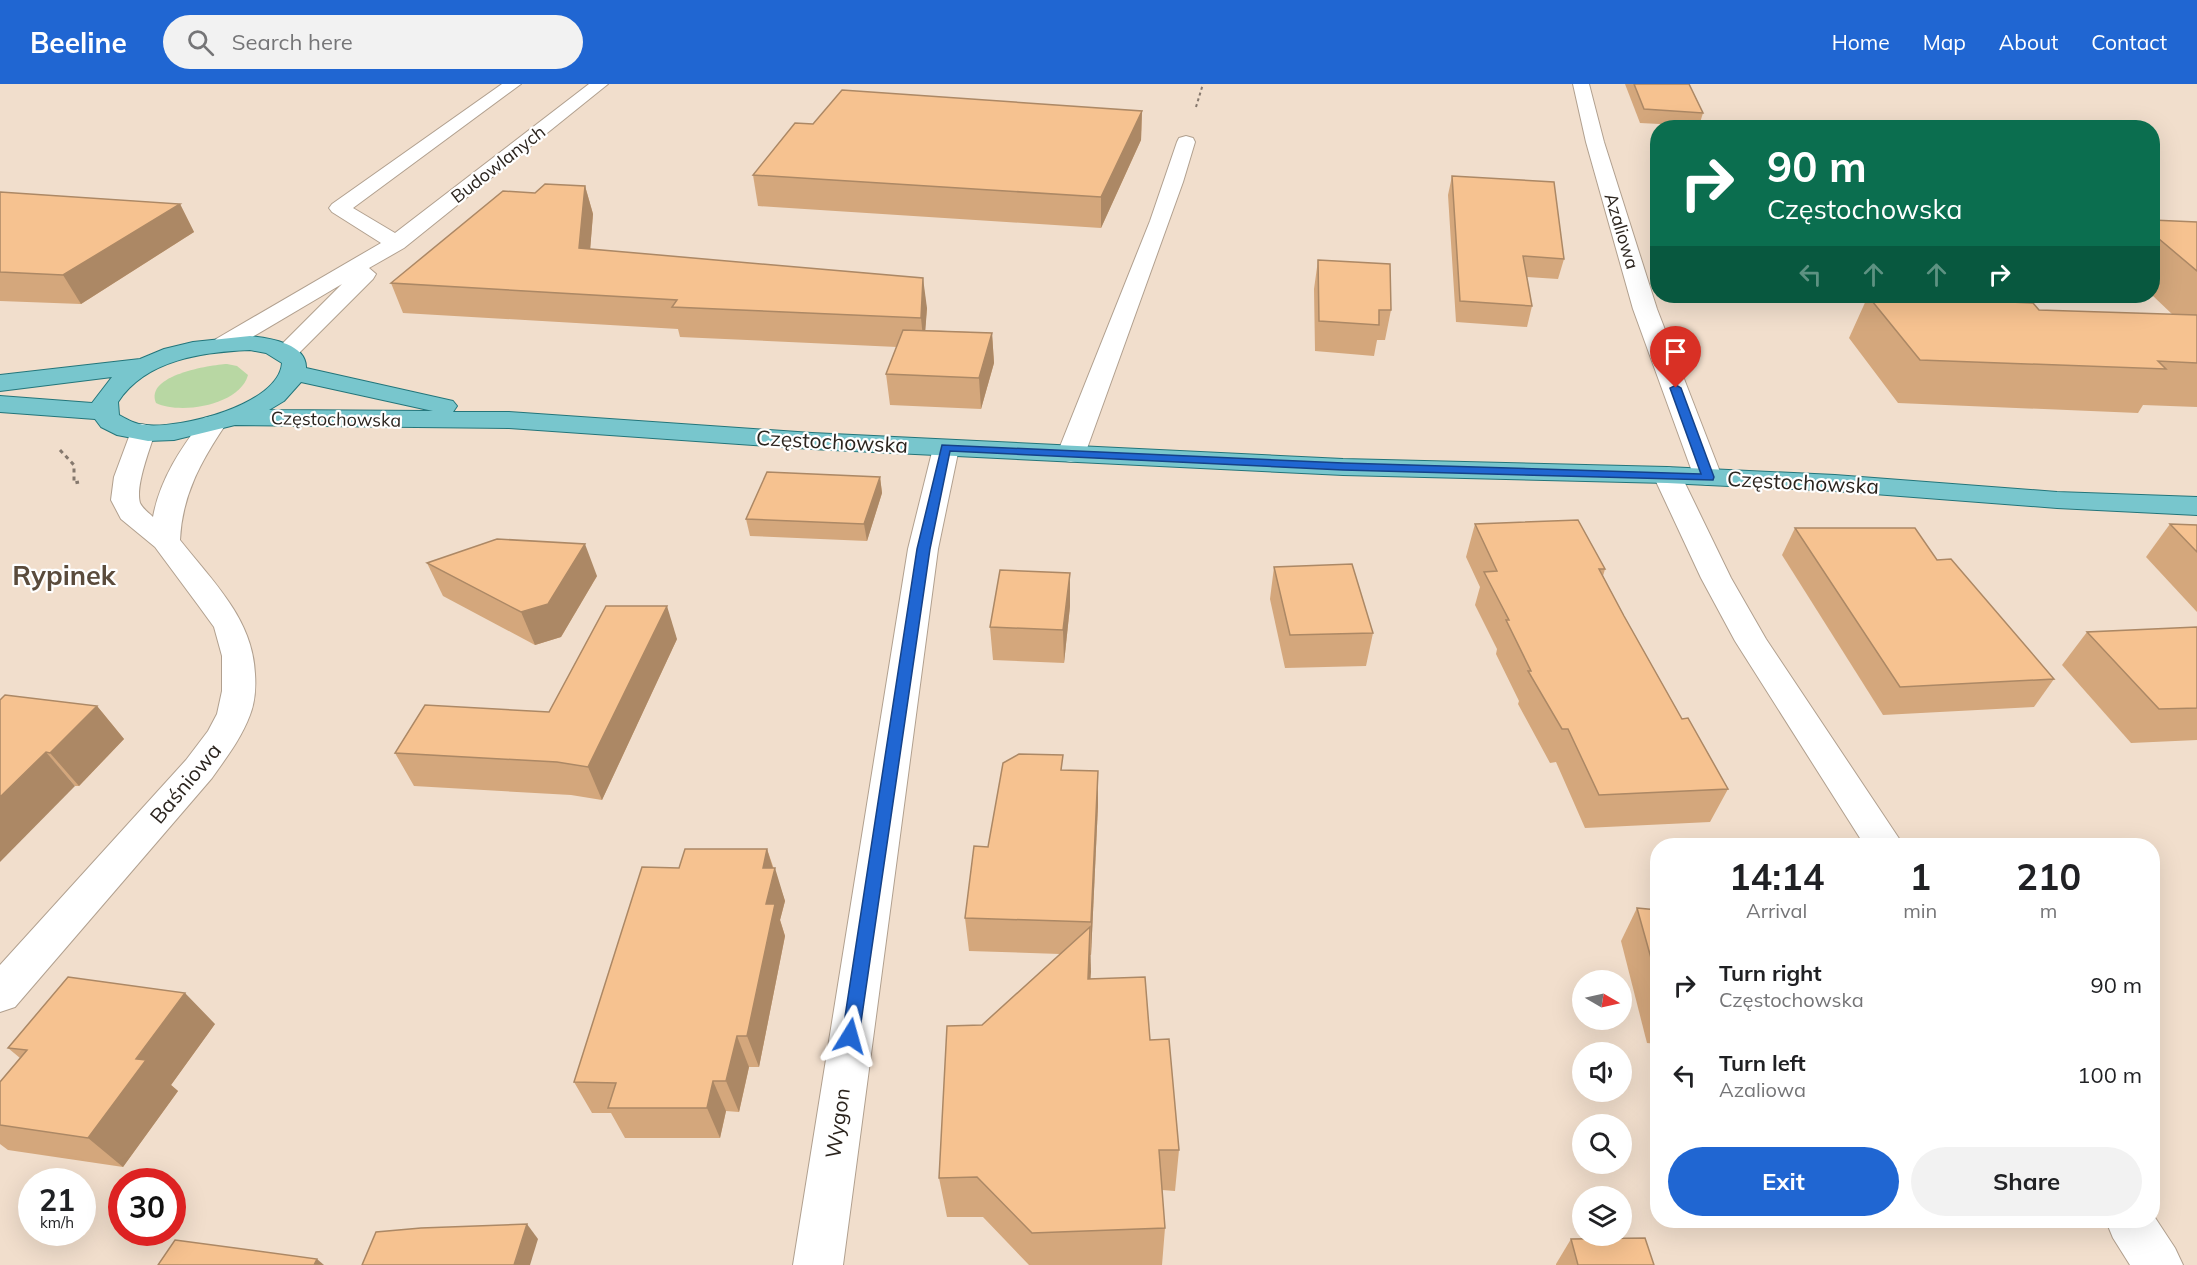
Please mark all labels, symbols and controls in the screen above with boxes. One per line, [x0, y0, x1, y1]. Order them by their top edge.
search box [163, 15, 583, 69]
text: Beeline [30, 25, 127, 60]
icon: search [184, 26, 217, 59]
text: Search here [232, 28, 353, 56]
text: Home [1832, 29, 1890, 55]
text: Map [1923, 29, 1966, 55]
text: About [1999, 29, 2058, 55]
text: Contact [2091, 29, 2167, 55]
street label: Budowlanych [446, 120, 550, 208]
text: 90 m [1767, 140, 1867, 193]
icon: right [1668, 144, 1746, 222]
street label: Azaliowa [1600, 190, 1644, 272]
text: Częstochowska [1767, 192, 1962, 226]
icon: left [1794, 258, 1827, 291]
icon: ahead [1857, 258, 1890, 291]
icon: ahead [1920, 258, 1953, 291]
icon: right [1983, 258, 2016, 291]
pin [1650, 326, 1701, 388]
icon: arrive [1659, 335, 1692, 368]
street label: Częstochowska [271, 406, 401, 432]
street label: Częstochowska [755, 424, 909, 458]
street label: Częstochowska [1726, 465, 1880, 499]
district label: Rypinek [12, 558, 117, 592]
street label: Baśniowa [144, 737, 226, 829]
text: 14:14 [1729, 854, 1824, 899]
text: 1 [1909, 854, 1931, 899]
text: 210 [2016, 854, 2081, 899]
text: Arrival [1746, 898, 1807, 923]
text: min [1903, 898, 1937, 923]
text: m [2040, 898, 2057, 923]
text: Turn right [1719, 959, 1822, 987]
icon: right [1668, 969, 1701, 1002]
north arrow [1572, 970, 1632, 1030]
map controls [1572, 970, 1632, 1246]
text: 90 m [2091, 971, 2142, 999]
text: Częstochowska [1719, 987, 1864, 1012]
position arrow [818, 1004, 882, 1068]
button: sound [1572, 1042, 1632, 1102]
text: Turn left [1719, 1049, 1806, 1077]
icon: left [1668, 1059, 1701, 1092]
text: 100 m [2077, 1061, 2142, 1089]
text: Azaliowa [1719, 1077, 1806, 1102]
street label: Wygon [819, 1086, 855, 1160]
button: search [1572, 1114, 1632, 1174]
button: Exit [1668, 1147, 1899, 1216]
button: Share [1911, 1147, 2142, 1216]
speed limit sign: 30 [108, 1168, 186, 1246]
text: 21 [39, 1181, 75, 1219]
button: layers [1572, 1186, 1632, 1246]
text: km/h [40, 1213, 74, 1232]

